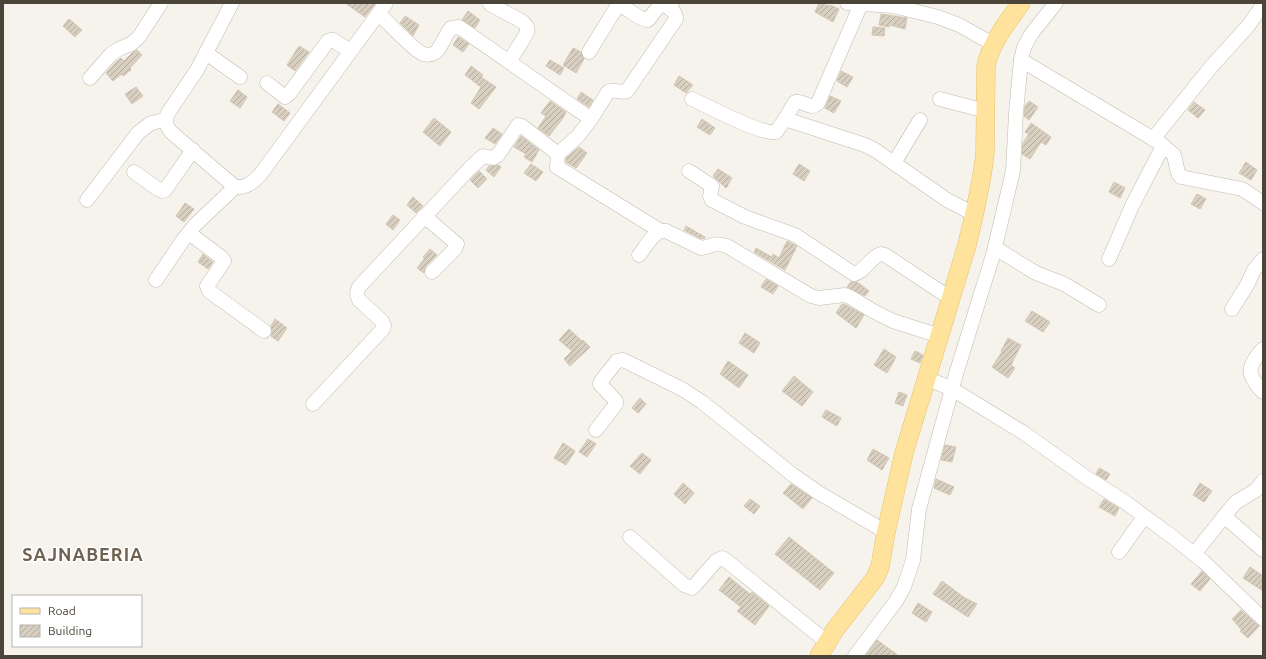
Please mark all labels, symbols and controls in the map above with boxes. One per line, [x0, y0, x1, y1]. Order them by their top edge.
district label: SAJNABERIA [22, 544, 144, 564]
legend [12, 595, 142, 647]
text: Road [48, 604, 76, 617]
text: Building [48, 624, 92, 637]

